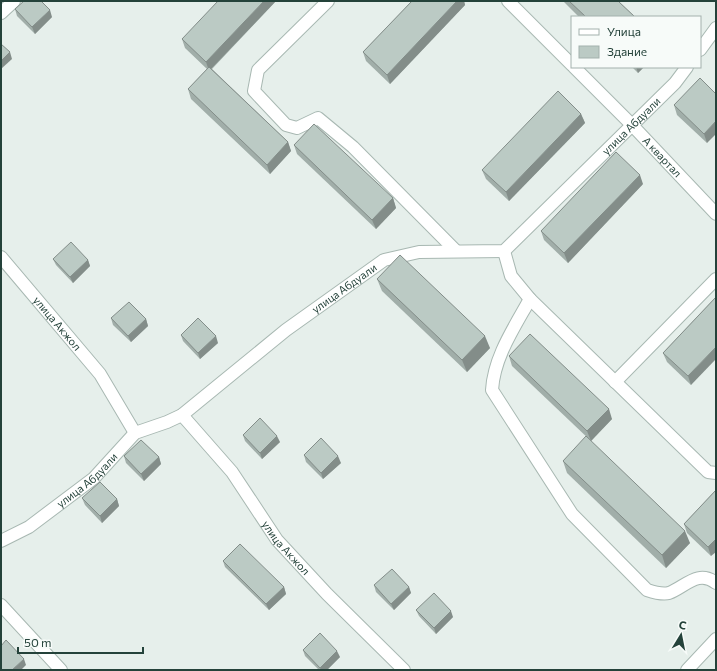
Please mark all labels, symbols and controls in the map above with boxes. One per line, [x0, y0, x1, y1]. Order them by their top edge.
legend [571, 16, 701, 68]
text: Улица [607, 24, 641, 38]
text: Здание [607, 44, 647, 58]
street label: улица Абдуали [599, 94, 663, 157]
street label: А квартал [640, 134, 685, 180]
street label: улица Абдуали [309, 260, 379, 315]
street label: улица Акжол [31, 293, 84, 353]
street label: улица Абдуали [54, 450, 120, 510]
street label: улица Акжол [260, 518, 313, 577]
north arrow [661, 615, 701, 655]
text: С [678, 618, 688, 632]
scale bar [18, 629, 143, 655]
text: 50 m [24, 635, 52, 649]

